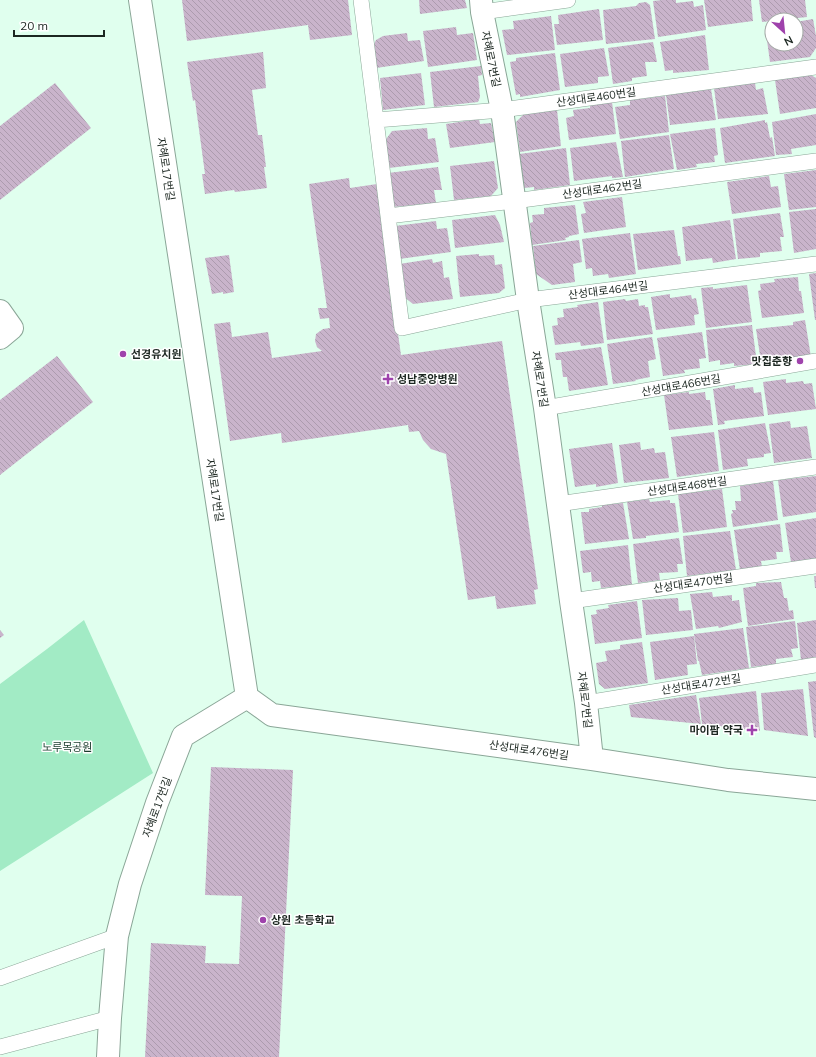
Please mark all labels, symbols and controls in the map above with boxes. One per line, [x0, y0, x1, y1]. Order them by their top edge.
scale bar [14, 12, 104, 38]
north arrow [764, 12, 804, 52]
text: 20 m [20, 18, 48, 33]
street label: 자혜로7번길 [478, 30, 504, 88]
text: N [782, 33, 795, 49]
street label: 산성대로460번길 [555, 84, 637, 110]
street label: 자혜로17번길 [154, 136, 178, 202]
street label: 산성대로462번길 [561, 176, 643, 202]
street label: 산성대로464번길 [567, 278, 649, 302]
place label: 선경유치원 [131, 347, 182, 361]
marker: 선경유치원 [118, 349, 128, 359]
street label: 자혜로7번길 [529, 350, 551, 408]
place label: 맛집춘향 [752, 354, 792, 368]
marker: 맛집춘향 [795, 356, 805, 366]
street label: 산성대로466번길 [640, 371, 722, 399]
place label: 성남중앙병원 [397, 372, 458, 386]
marker: 성남중앙병원 [382, 373, 394, 385]
street label: 자혜로17번길 [203, 457, 227, 523]
street label: 산성대로468번길 [646, 473, 728, 499]
street label: 산성대로470번길 [652, 570, 734, 596]
street label: 자혜로7번길 [575, 671, 595, 729]
street label: 산성대로472번길 [660, 671, 742, 697]
place label: 마이팜 약국 [689, 723, 743, 737]
marker: 마이팜 약국 [746, 724, 758, 736]
street label: 산성대로476번길 [488, 737, 570, 763]
park label: 노루목공원 [42, 740, 92, 754]
street label: 자혜로17번길 [140, 775, 174, 839]
place label: 상원 초등학교 [271, 913, 335, 927]
marker: 상원 초등학교 [258, 915, 268, 925]

